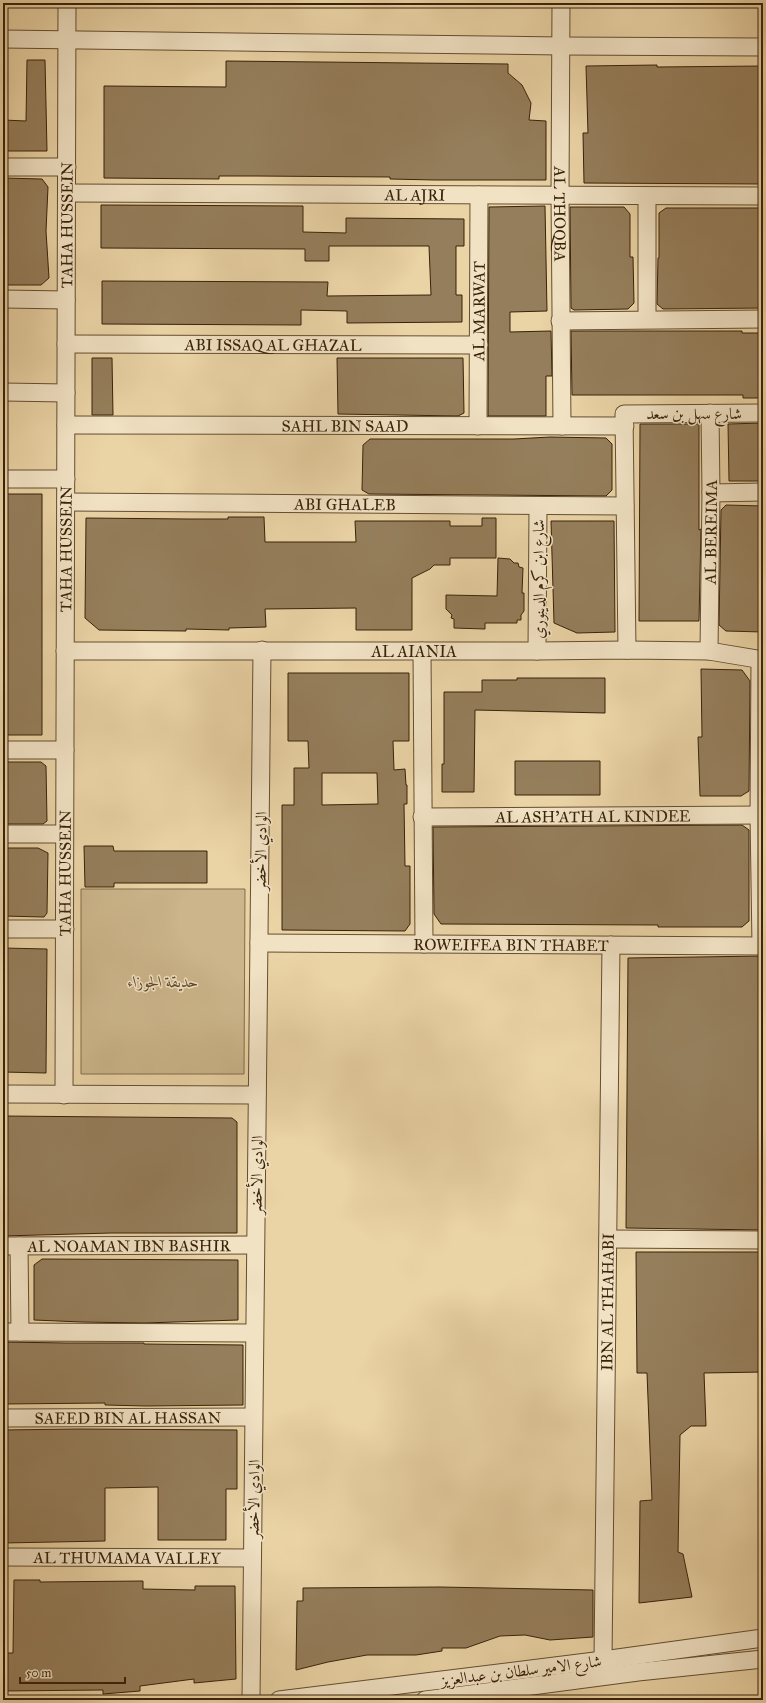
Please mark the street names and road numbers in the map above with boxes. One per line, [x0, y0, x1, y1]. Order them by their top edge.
street label: TAHA HUSSEIN [57, 161, 77, 288]
street label: AL THOQBA [550, 165, 570, 262]
street label: AL AJRI [383, 185, 446, 206]
street label: AL MARWAT [469, 261, 489, 362]
street label: ABI ISSAQ AL GHAZAL [183, 335, 362, 355]
street label: شارع سهل بن سعد [646, 404, 742, 427]
street label: SAHL BIN SAAD [282, 416, 408, 436]
street label: AL BEREIMA [701, 479, 721, 586]
street label: TAHA HUSSEIN [56, 485, 76, 612]
street label: ABI GHALEB [293, 495, 396, 514]
street label: شارع ابن كرم الدينوري [529, 519, 553, 639]
street label: AL AIANIA [370, 642, 457, 661]
street label: AL ASH'ATH AL KINDEE [494, 806, 691, 827]
street label: TAHA HUSSEIN [55, 809, 75, 936]
street label: الوادي الأخضر [248, 811, 274, 893]
street label: ROWEIFEA BIN THABET [413, 935, 609, 955]
street label: الوادي الأخضر [244, 1135, 270, 1217]
street label: IBN AL THAHABI [597, 1233, 618, 1371]
street label: AL NOAMAN IBN BASHIR [26, 1236, 232, 1256]
street label: SAEED BIN AL HASSAN [35, 1408, 222, 1428]
street label: الوادي الأخضر [241, 1459, 267, 1541]
street label: AL THUMAMA VALLEY [32, 1548, 222, 1568]
street label: شارع الامير سلطان بن عبدالعزيز [438, 1651, 603, 1694]

